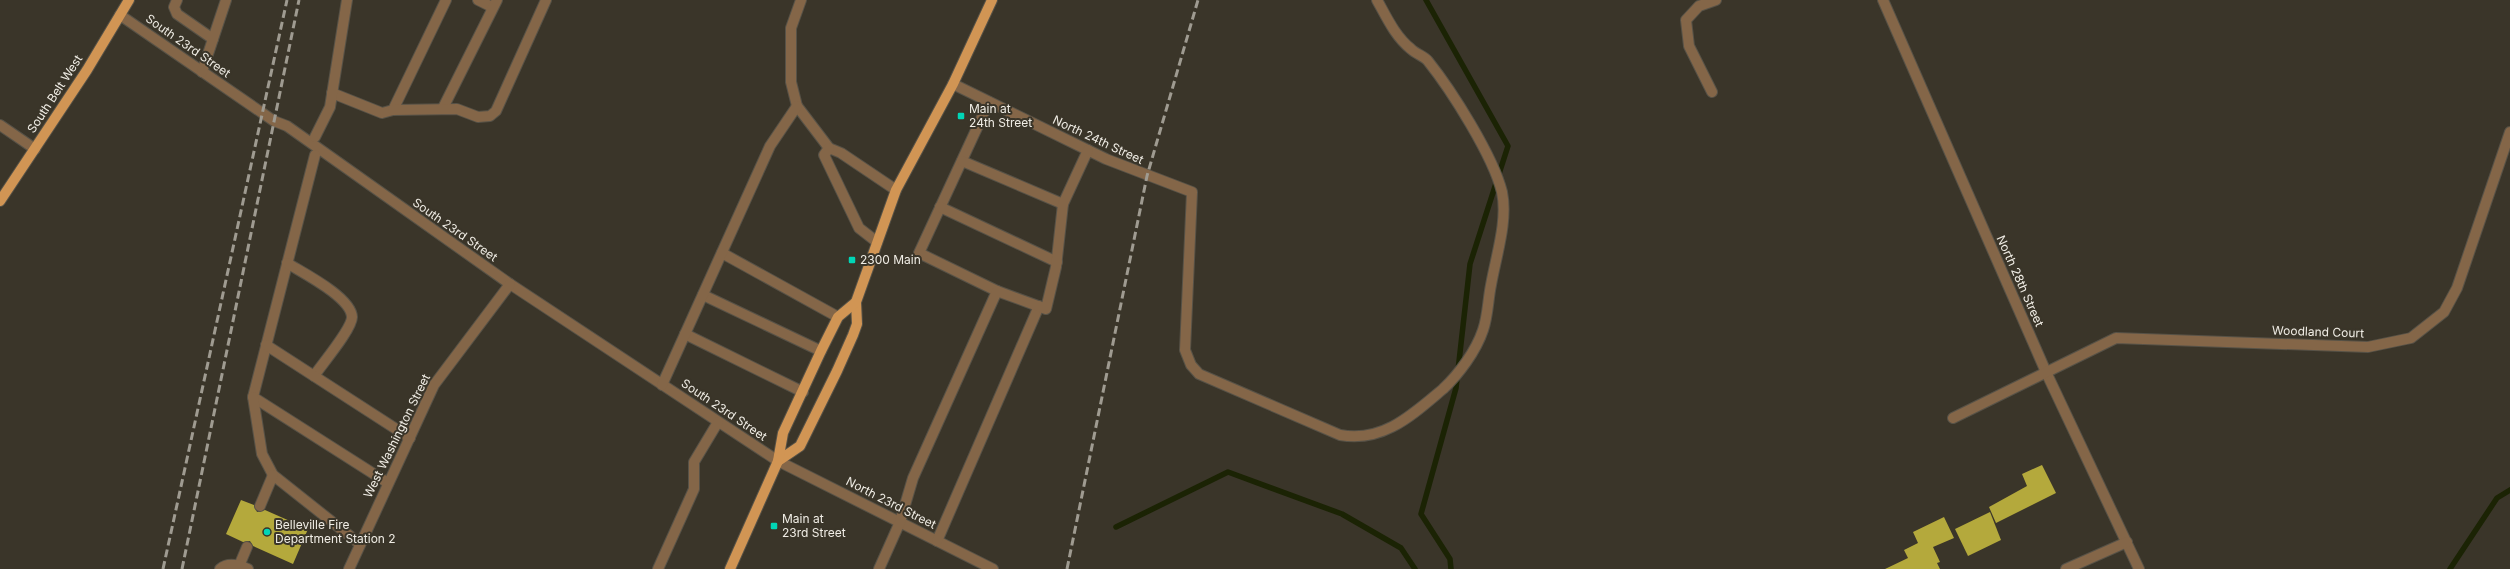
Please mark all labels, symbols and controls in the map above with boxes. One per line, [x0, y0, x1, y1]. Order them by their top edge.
street label: South 23rd Street [143, 11, 234, 80]
street label: South Belt West [24, 52, 85, 136]
place label: Main at 24th Street [969, 101, 1032, 130]
marker: Main at 24th Street [956, 111, 966, 121]
street label: North 24th Street [1050, 112, 1146, 167]
street label: South 23rd Street [410, 195, 501, 264]
street label: North 28th Street [1994, 233, 2047, 329]
place label: 2300 Main [860, 252, 921, 267]
marker: 2300 Main [847, 255, 857, 265]
street label: Woodland Court [2272, 322, 2364, 341]
street label: West Washington Street [360, 371, 433, 500]
street label: South 23rd Street [679, 375, 770, 444]
street label: North 23rd Street [844, 473, 939, 532]
place label: Main at 23rd Street [782, 511, 846, 540]
place label: Belleville Fire Department Station 2 [275, 517, 396, 546]
marker: Main at 23rd Street [769, 521, 779, 531]
marker: Belleville Fire Department Station 2 [262, 527, 272, 537]

